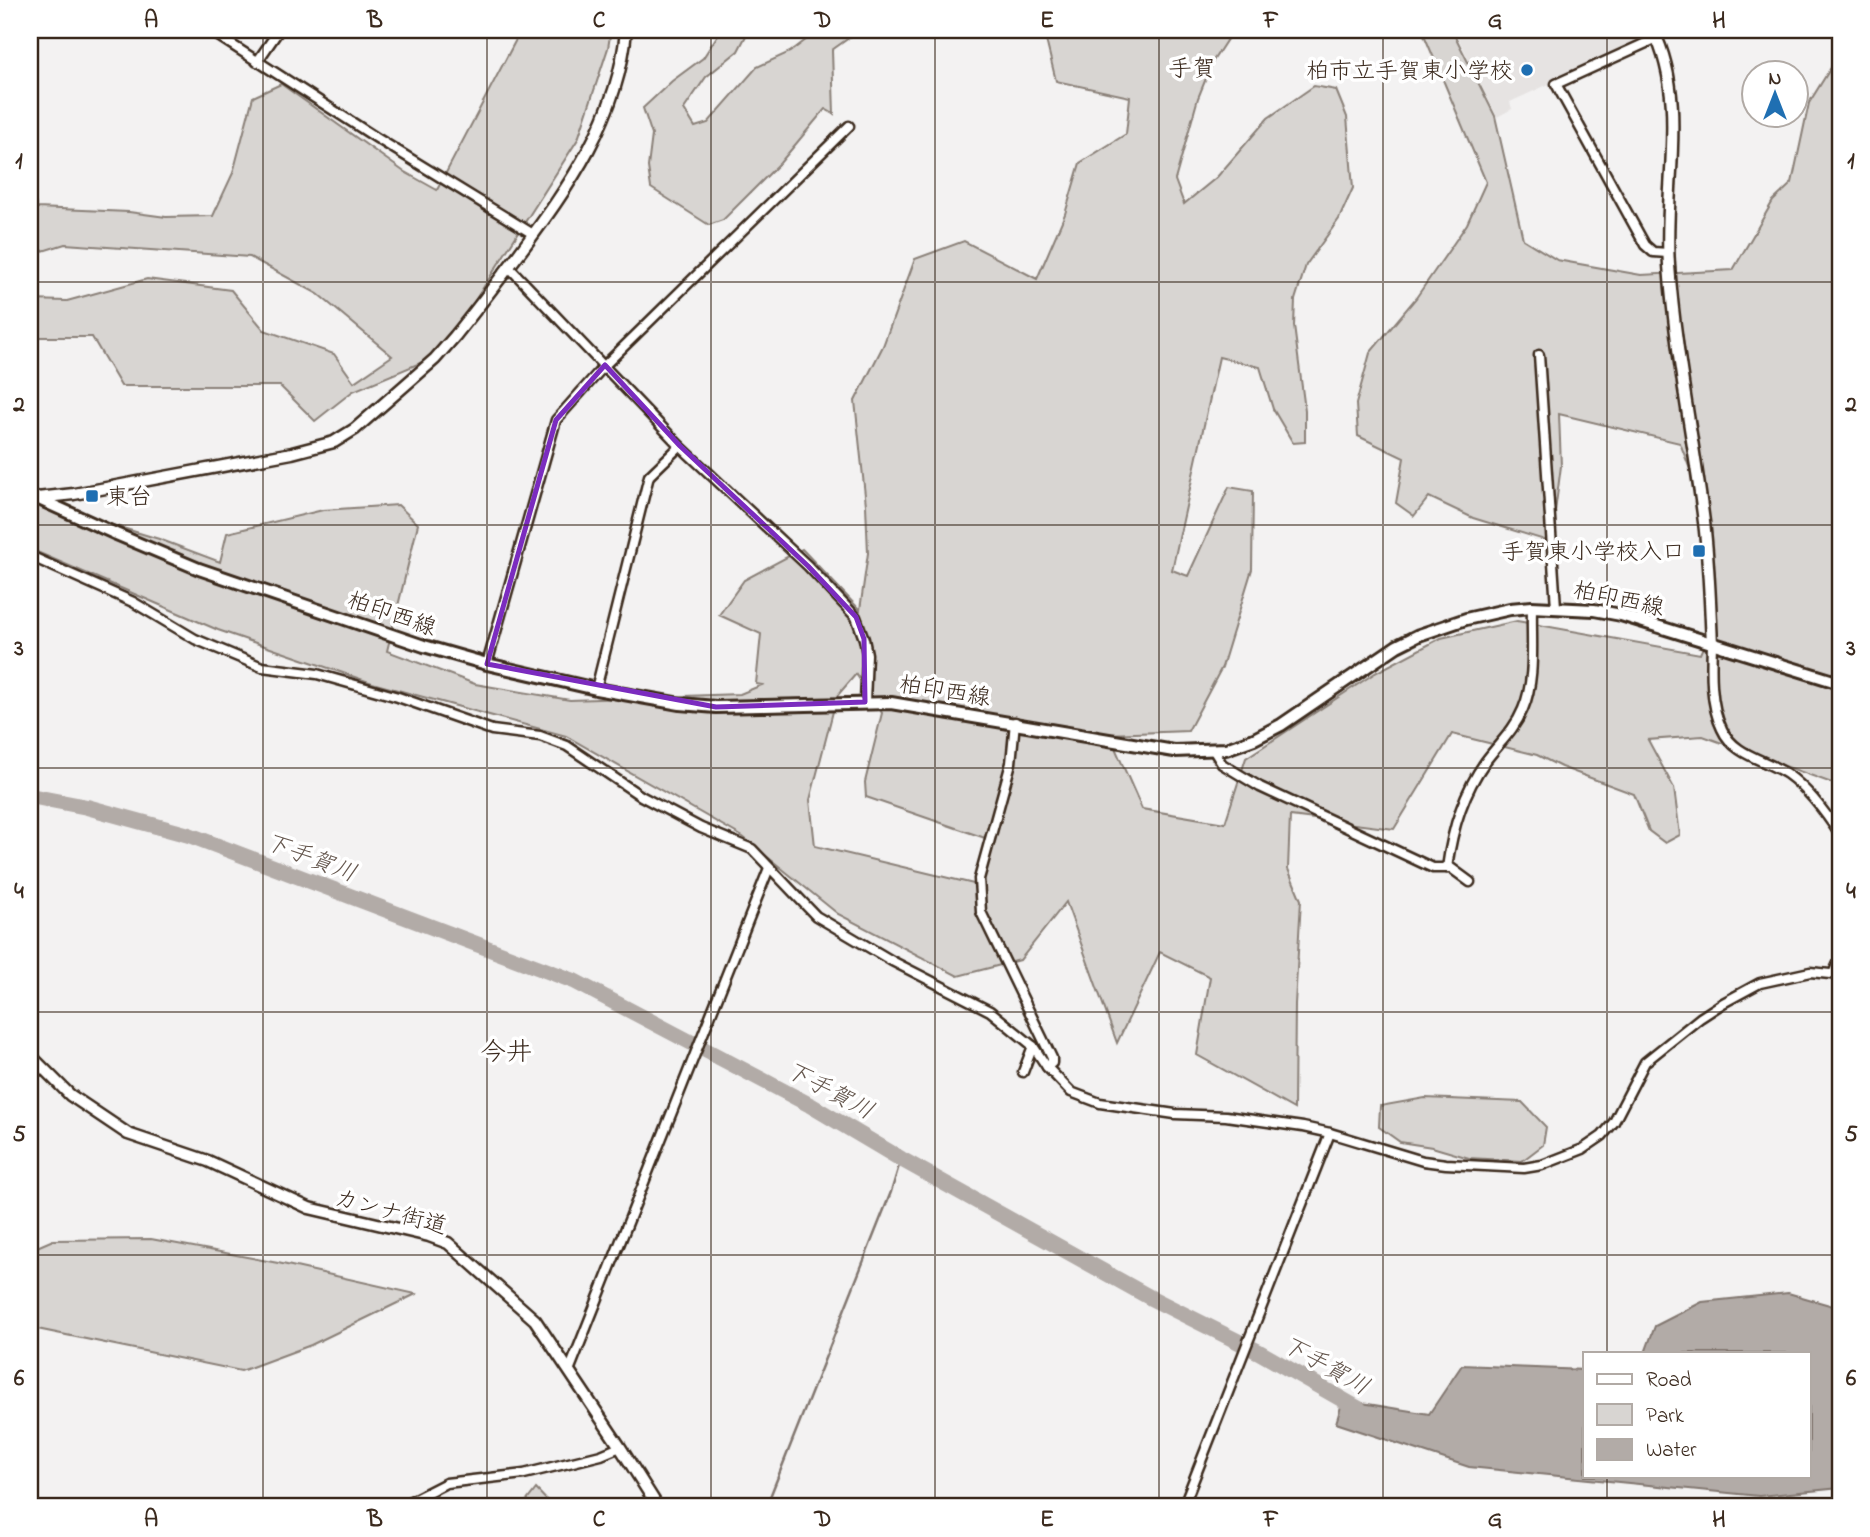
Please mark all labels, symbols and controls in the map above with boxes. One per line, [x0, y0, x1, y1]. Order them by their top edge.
text: A [144, 5, 158, 38]
text: B [366, 5, 383, 38]
text: C [593, 5, 606, 38]
text: D [814, 5, 831, 38]
text: E [1040, 5, 1054, 38]
text: F [1263, 5, 1279, 38]
text: G [1488, 5, 1502, 38]
text: H [1712, 5, 1726, 38]
district label: 手賀 [1168, 53, 1216, 88]
place label: 柏市立手賀東小学校 [1306, 56, 1513, 89]
north arrow [1741, 60, 1811, 130]
marker: 柏市立手賀東小学校 [1519, 62, 1535, 78]
text: N [1769, 66, 1782, 93]
text: 1 [15, 146, 23, 179]
text: 1 [1847, 146, 1855, 179]
text: 2 [12, 389, 25, 422]
text: 2 [1844, 389, 1857, 422]
place label: 東台 [106, 482, 152, 515]
marker: 東台 [84, 488, 100, 504]
place label: 手賀東小学校入口 [1501, 537, 1685, 570]
marker: 手賀東小学校入口 [1691, 543, 1707, 559]
street label: 柏印西線 [1570, 575, 1667, 626]
street label: 柏印西線 [342, 585, 440, 646]
text: 3 [13, 633, 24, 666]
text: 3 [1845, 633, 1856, 666]
street label: 柏印西線 [897, 669, 993, 716]
water label: 下手賀川 [259, 826, 361, 893]
text: 4 [14, 876, 24, 909]
text: 4 [1846, 876, 1856, 909]
district label: 今井 [480, 1035, 532, 1073]
water label: 下手賀川 [778, 1054, 879, 1130]
text: 5 [12, 1119, 26, 1152]
text: 5 [1844, 1119, 1858, 1152]
street label: カンナ街道 [331, 1183, 450, 1244]
water label: 下手賀川 [1274, 1329, 1375, 1406]
legend [1583, 1352, 1811, 1478]
text: 6 [14, 1363, 25, 1396]
text: 6 [1846, 1363, 1857, 1396]
text: Road [1646, 1366, 1692, 1396]
text: Park [1646, 1402, 1685, 1432]
text: Water [1646, 1436, 1697, 1466]
text: A [144, 1504, 158, 1537]
text: B [366, 1504, 383, 1537]
text: C [593, 1504, 606, 1537]
text: D [814, 1504, 831, 1537]
text: E [1040, 1504, 1054, 1537]
text: F [1263, 1504, 1279, 1537]
text: G [1488, 1504, 1502, 1537]
text: H [1712, 1504, 1726, 1537]

